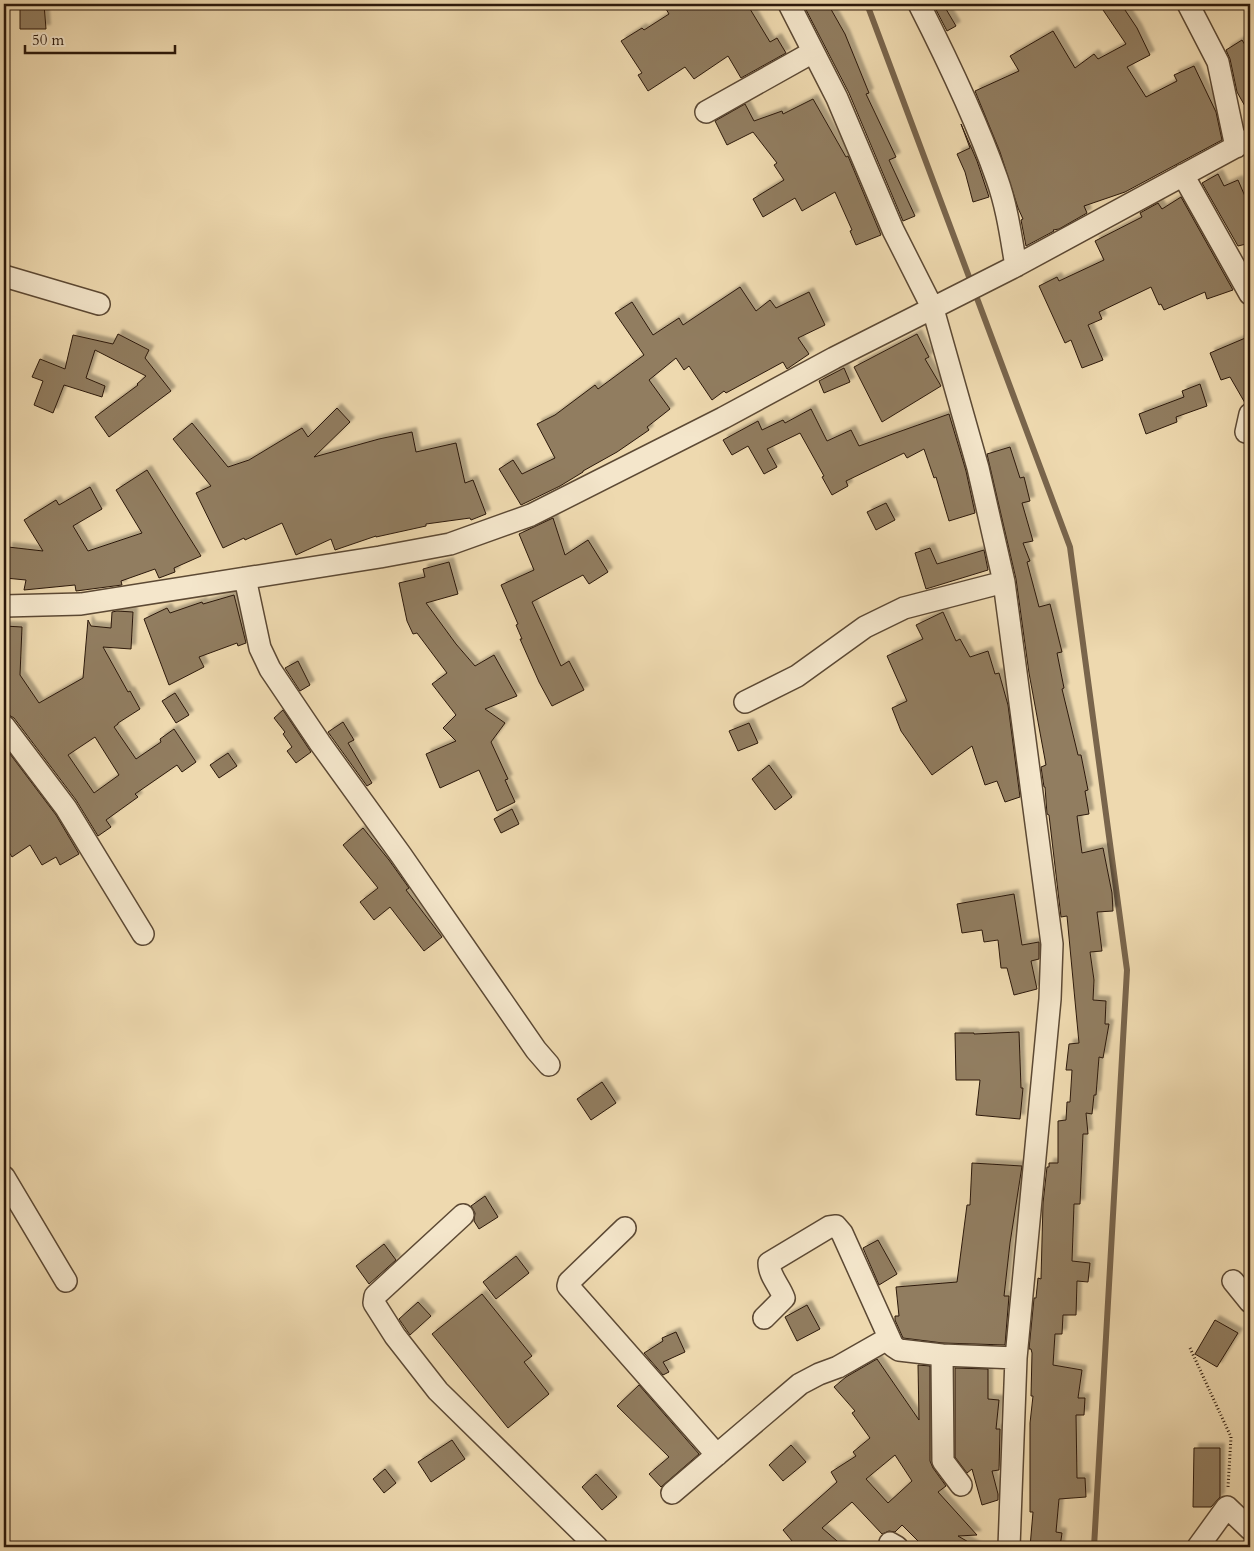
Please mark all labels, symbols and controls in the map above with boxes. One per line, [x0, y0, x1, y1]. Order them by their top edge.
scale bar [25, 22, 175, 54]
text: 50 m [32, 30, 64, 50]

